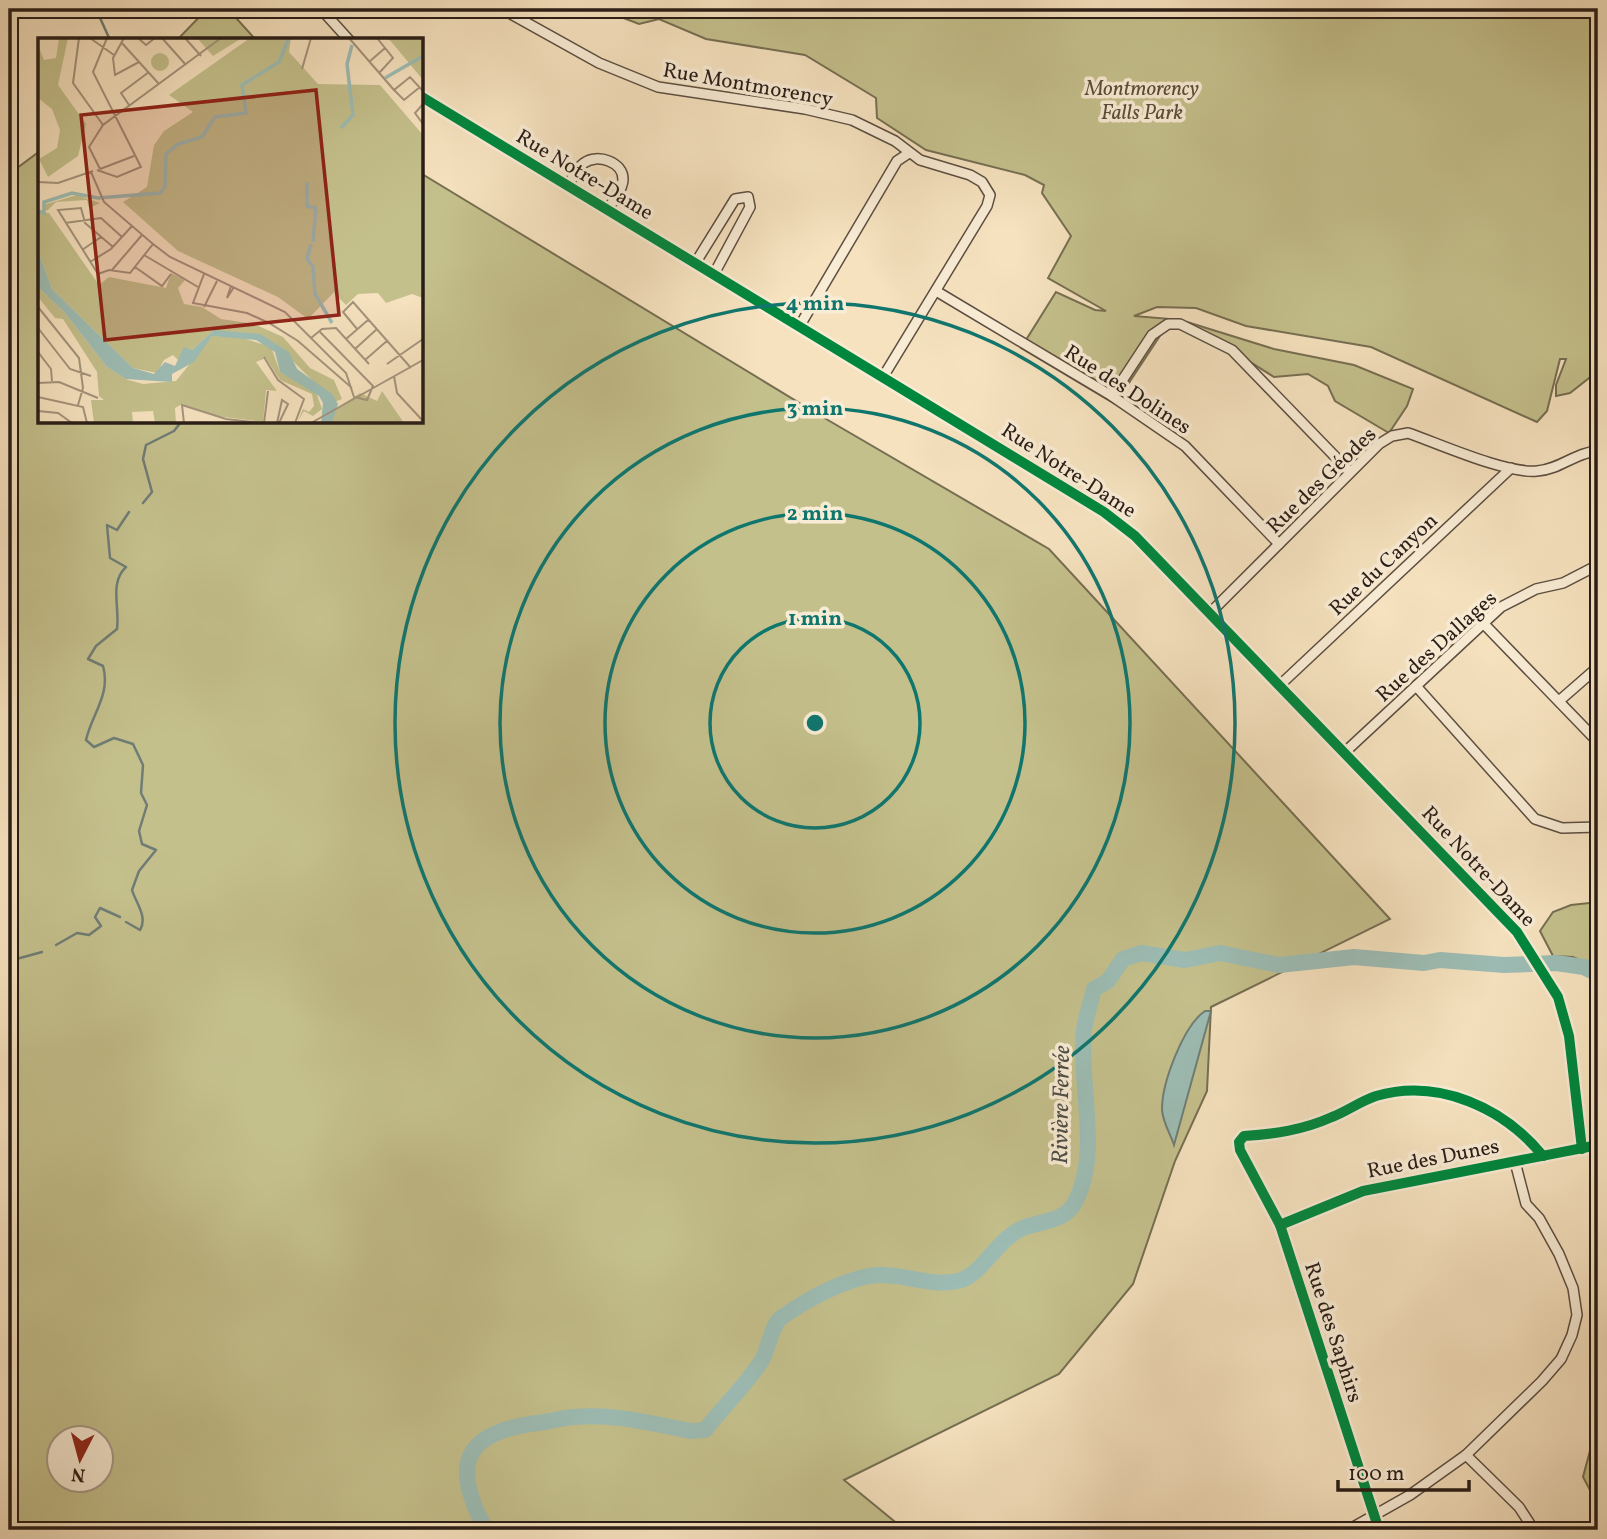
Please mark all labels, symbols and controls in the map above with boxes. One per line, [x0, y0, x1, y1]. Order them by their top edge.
inset map [38, 38, 424, 424]
street label: Rue Montmorency [660, 56, 836, 115]
park label: Montmorency Falls Park [1084, 75, 1199, 128]
street label: Rue Notre-Dame [510, 123, 658, 228]
text: 4 min [786, 290, 844, 319]
street label: Rue des Dolines [1058, 338, 1196, 442]
text: 3 min [787, 395, 843, 424]
street label: Rue Notre-Dame [995, 417, 1141, 526]
street label: Rue des Géodes [1261, 421, 1383, 541]
text: 2 min [787, 500, 843, 529]
street label: Rue du Canyon [1323, 507, 1445, 623]
street label: Rue des Dallages [1370, 585, 1504, 709]
text: 1 min [788, 605, 842, 634]
centre of rings [803, 711, 827, 735]
street label: Rue Notre-Dame [1414, 800, 1542, 934]
water label: Rivière Ferrée [1045, 1045, 1079, 1165]
street label: Rue des Dunes [1365, 1132, 1502, 1186]
street label: Rue des Saphirs [1296, 1259, 1369, 1406]
north arrow [46, 1424, 116, 1494]
scale bar [1338, 1448, 1469, 1492]
text: N [70, 1460, 87, 1488]
text: 100 m [1348, 1460, 1405, 1489]

